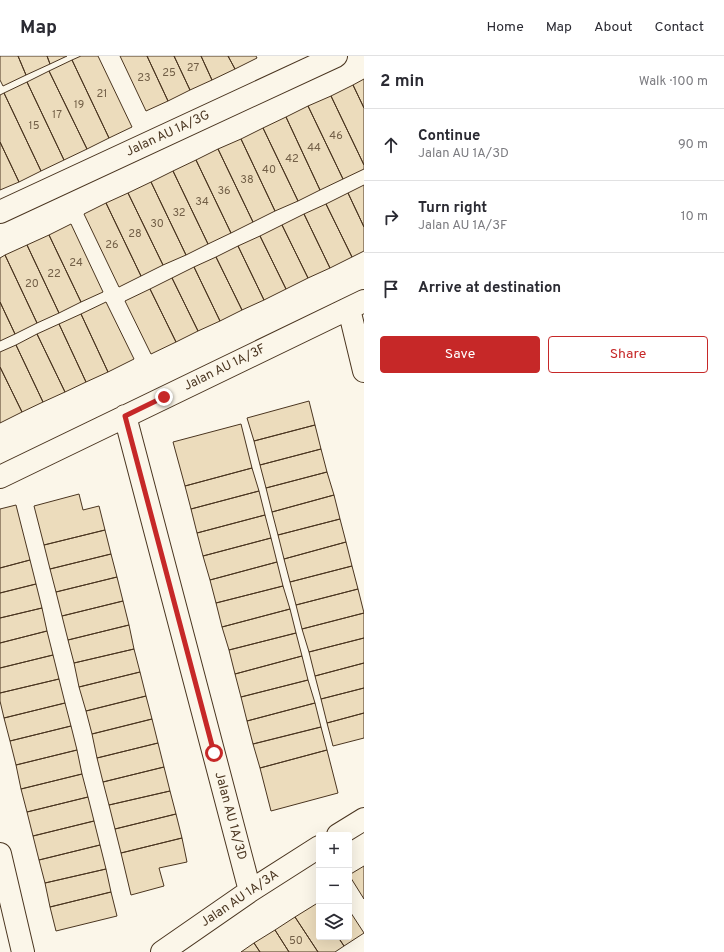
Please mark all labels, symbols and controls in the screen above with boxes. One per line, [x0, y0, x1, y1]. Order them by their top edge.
text: Map [20, 16, 57, 40]
text: Home [487, 19, 524, 36]
text: Map [546, 19, 572, 36]
text: About [594, 19, 633, 36]
text: Contact [655, 19, 704, 36]
house number: 27 [187, 61, 199, 75]
house number: 25 [162, 66, 176, 80]
house number: 23 [137, 71, 151, 85]
text: 2 min [380, 71, 424, 93]
text: Walk · 100 m [639, 74, 708, 90]
house number: 21 [97, 87, 107, 101]
house number: 19 [74, 98, 84, 112]
house number: 17 [52, 108, 62, 122]
street label: Jalan AU 1A/3G [123, 108, 213, 160]
house number: 15 [29, 119, 40, 133]
text: Continue [418, 127, 480, 146]
house number: 46 [329, 129, 343, 143]
icon: ahead [380, 134, 402, 156]
text: 90 m [678, 137, 708, 153]
house number: 44 [307, 141, 321, 155]
text: Jalan AU 1A/3D [418, 146, 509, 162]
house number: 42 [285, 152, 299, 166]
house number: 40 [262, 163, 276, 177]
house number: 38 [240, 173, 254, 187]
house number: 36 [217, 184, 231, 198]
house number: 34 [195, 195, 209, 209]
text: Turn right [418, 199, 487, 218]
house number: 32 [172, 206, 186, 220]
icon: right [380, 206, 402, 228]
text: 10 m [681, 209, 708, 225]
house number: 30 [150, 217, 164, 231]
text: Jalan AU 1A/3F [418, 218, 507, 234]
house number: 28 [128, 227, 142, 241]
house number: 26 [105, 238, 119, 252]
house number: 24 [69, 256, 83, 270]
house number: 22 [47, 267, 61, 281]
house number: 20 [25, 277, 39, 291]
icon: arrive [380, 278, 402, 300]
text: Arrive at destination [418, 279, 561, 298]
button: Save [380, 336, 540, 373]
button: Share [548, 336, 708, 373]
street label: Jalan AU 1A/3F [181, 341, 269, 395]
route end [155, 388, 173, 406]
route start [205, 744, 223, 762]
street label: Jalan AU 1A/3D [211, 770, 249, 862]
map controls [316, 832, 352, 940]
button: + [316, 832, 352, 868]
street label: Jalan AU 1A/3A [198, 867, 282, 931]
button: − [316, 868, 352, 904]
button: layers [316, 904, 352, 940]
house number: 50 [289, 934, 303, 948]

